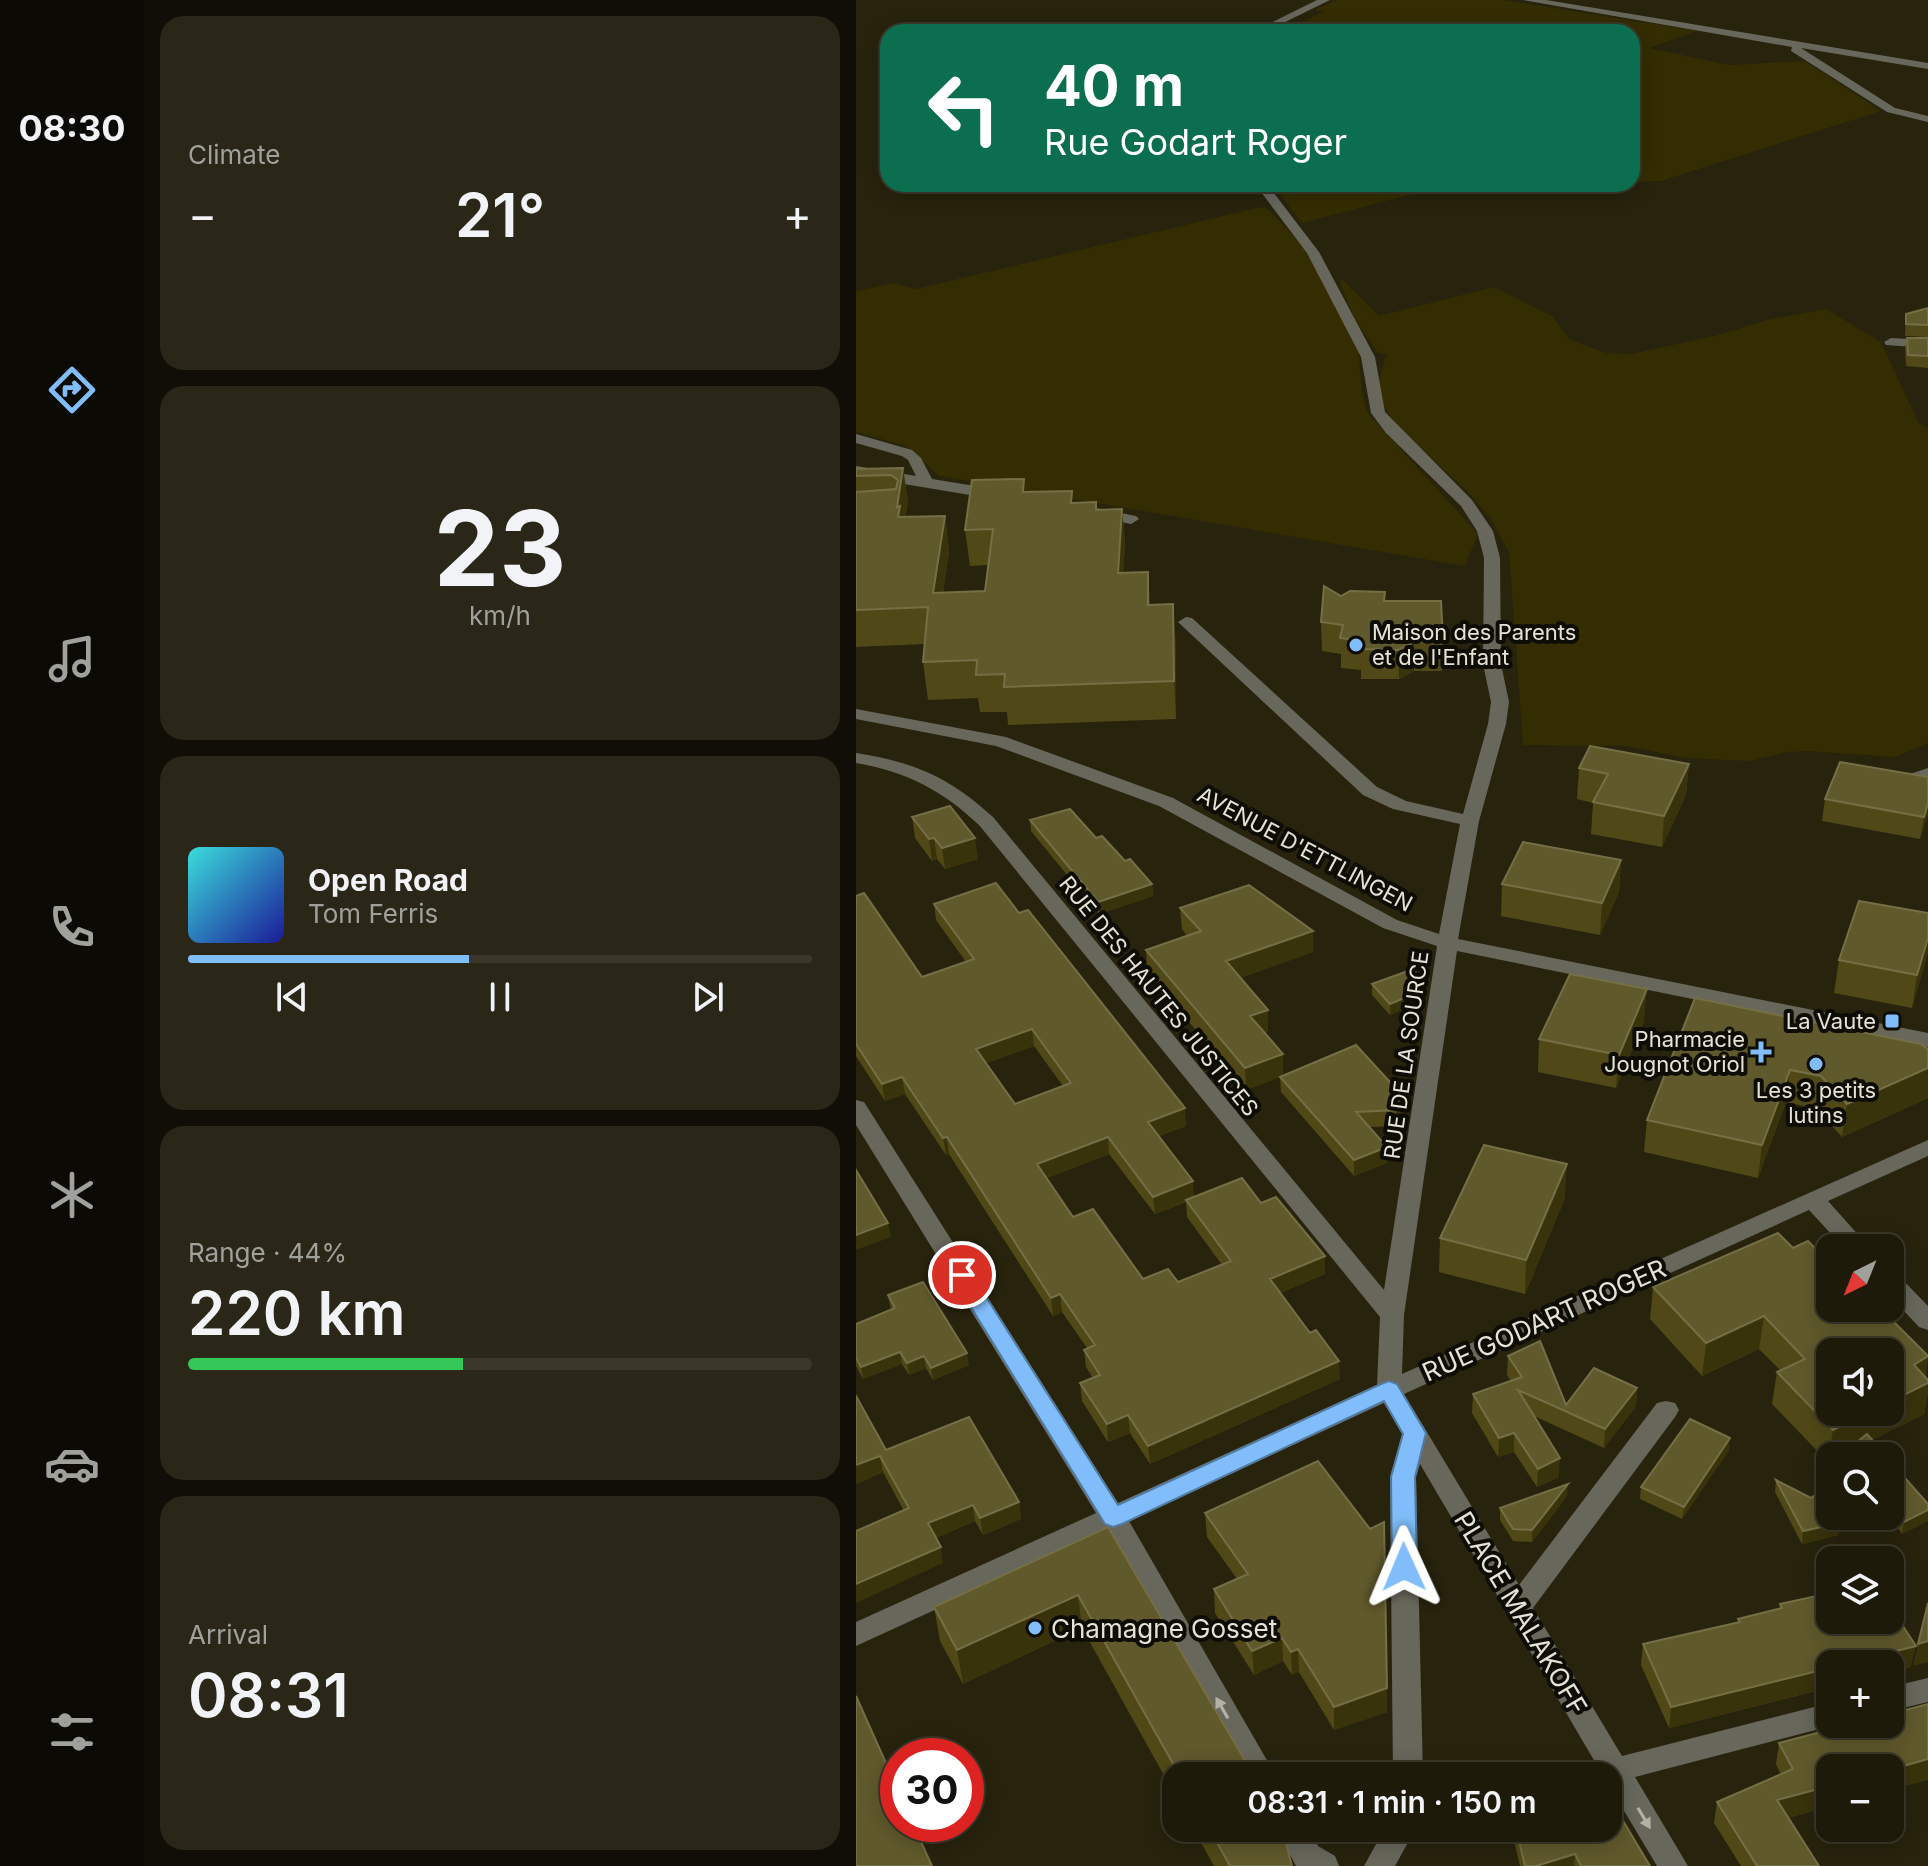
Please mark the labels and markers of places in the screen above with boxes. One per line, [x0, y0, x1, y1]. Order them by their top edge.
place label: Maison des Parents et de l'Enfant [1372, 619, 1576, 670]
marker: Maison des Parents et de l'Enfant [1347, 636, 1365, 654]
place label: La Vaute [1786, 1008, 1876, 1034]
marker: La Vaute [1883, 1012, 1901, 1030]
place label: Pharmacie Jougnot Oriol [1604, 1026, 1745, 1077]
marker: Pharmacie Jougnot Oriol [1752, 1043, 1770, 1061]
marker: Les 3 petits lutins [1807, 1055, 1825, 1073]
place label: Les 3 petits lutins [1756, 1077, 1876, 1128]
pin [928, 1241, 996, 1309]
place label: Chamagne Gosset [1051, 1613, 1277, 1644]
marker: Chamagne Gosset [1026, 1619, 1044, 1637]

